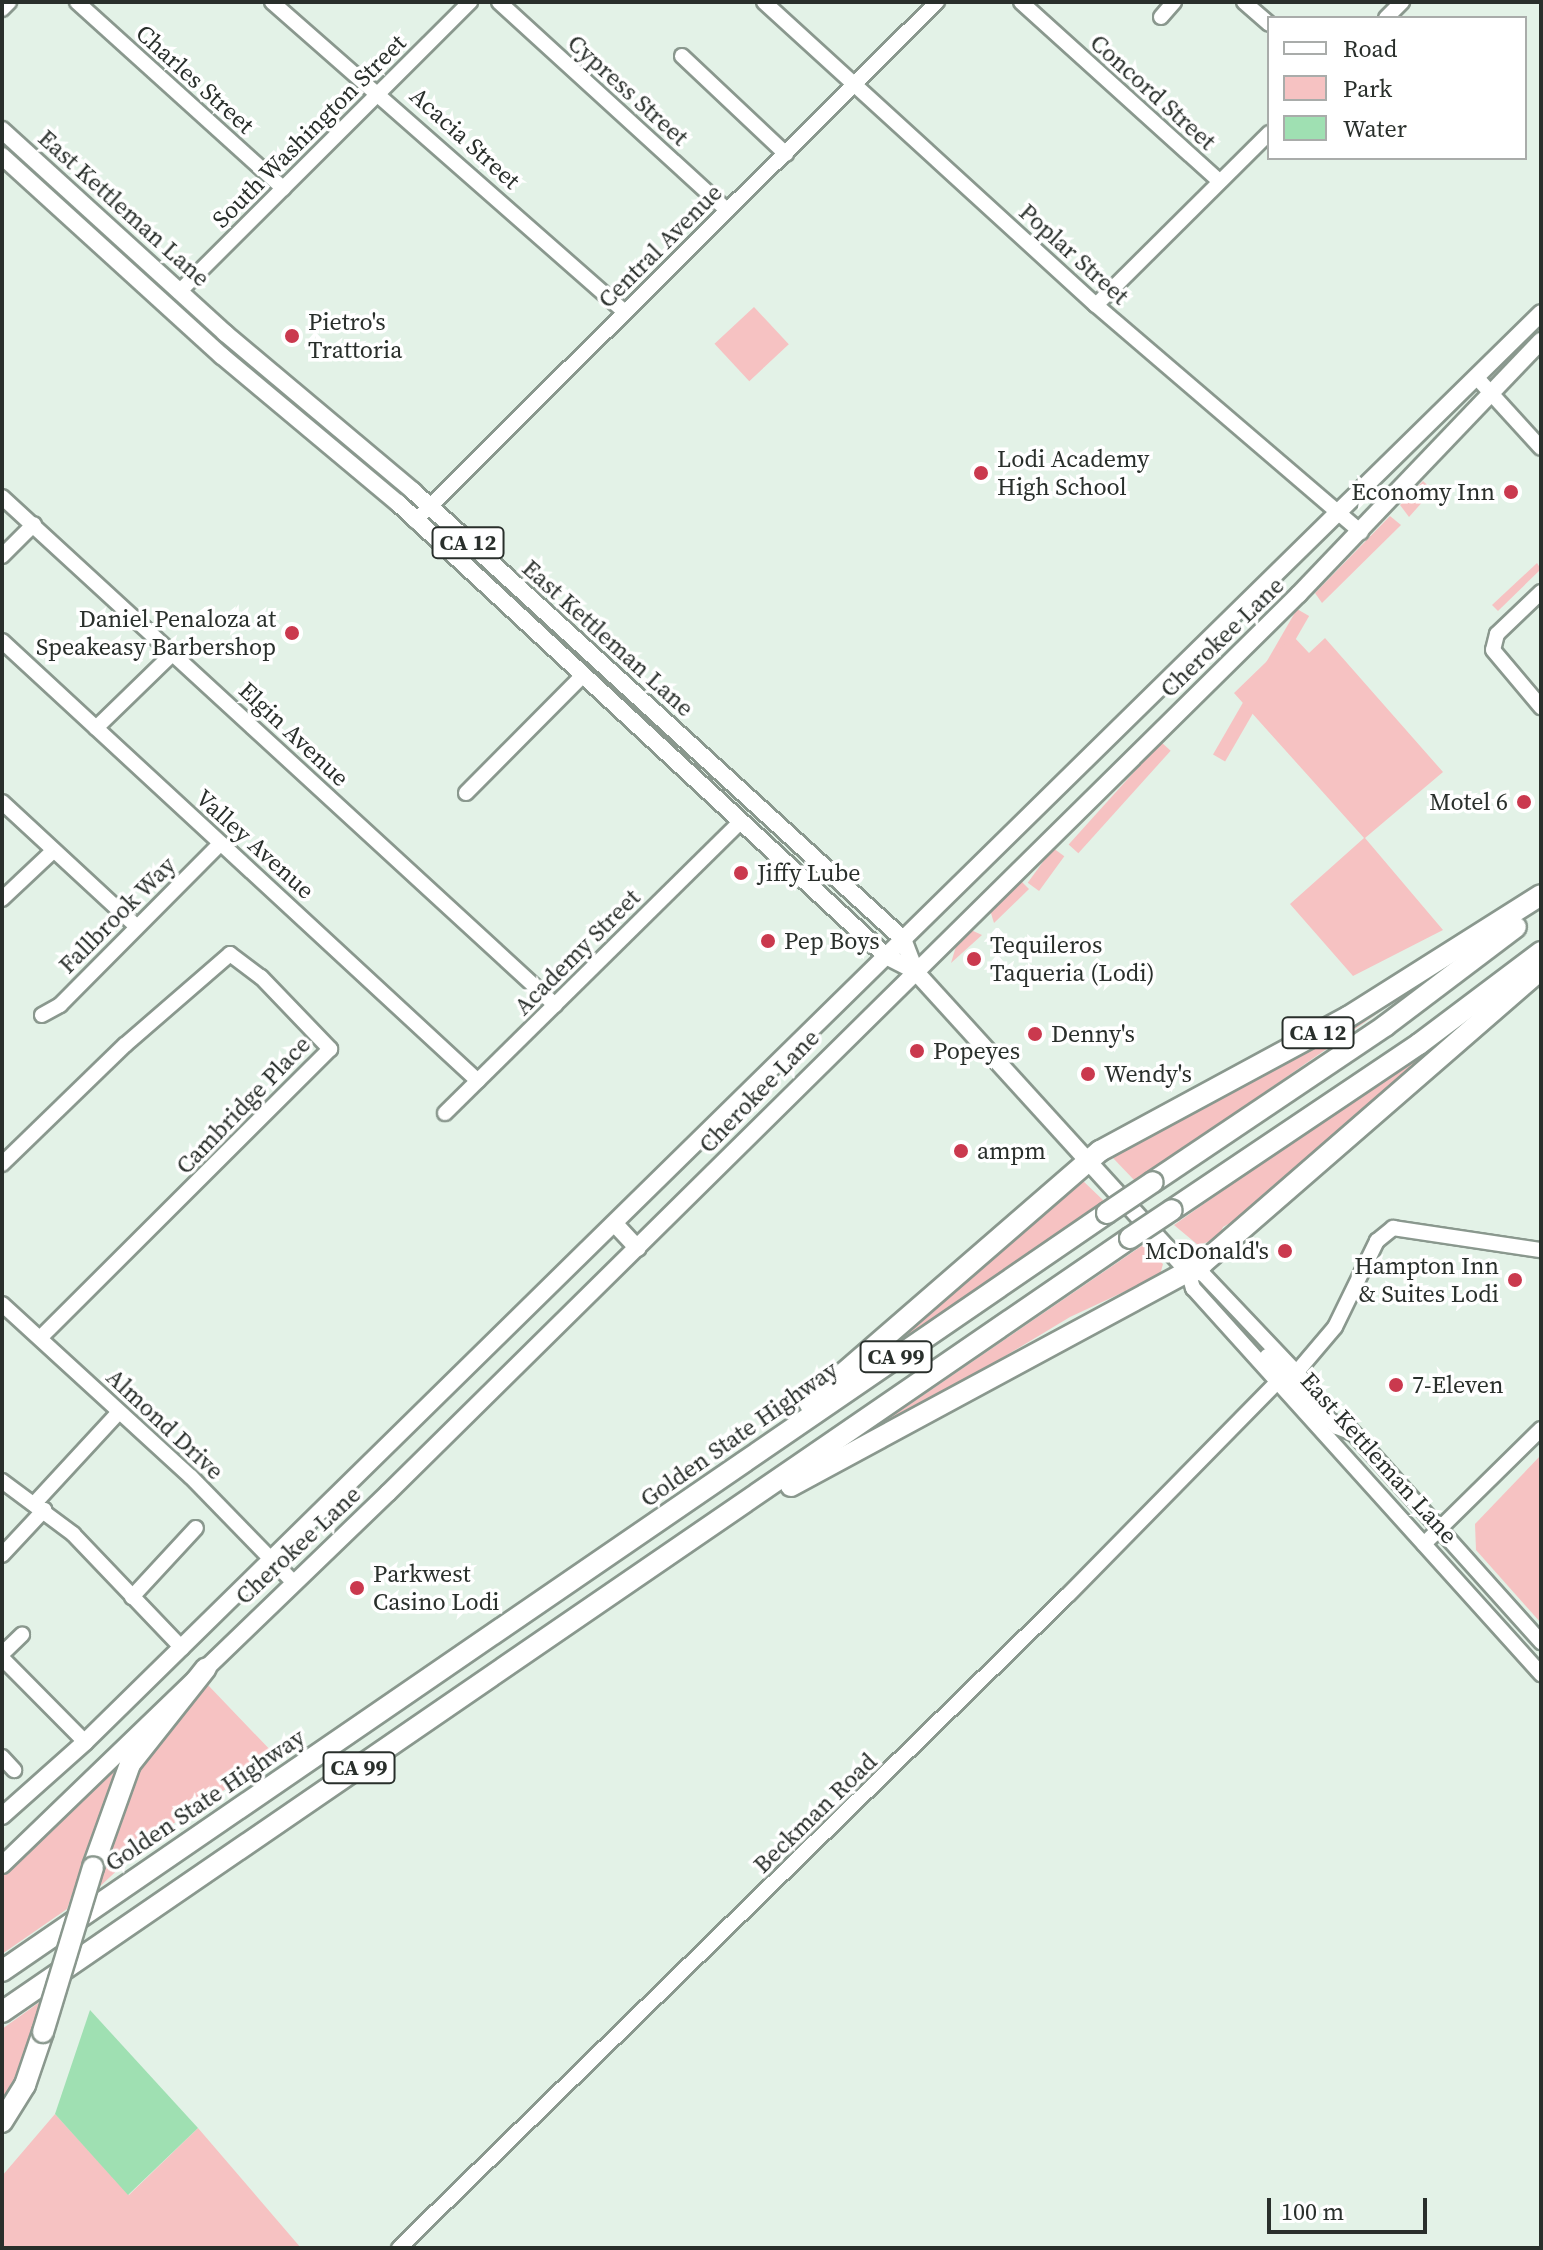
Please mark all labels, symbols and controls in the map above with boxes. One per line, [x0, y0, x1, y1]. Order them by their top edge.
legend [1267, 16, 1527, 160]
street label: Charles Street [130, 18, 260, 140]
street label: South Washington Street [206, 28, 412, 234]
street label: Cypress Street [562, 28, 694, 152]
street label: Concord Street [1084, 28, 1222, 156]
text: Road [1343, 32, 1397, 65]
text: Park [1343, 72, 1392, 105]
street label: Acacia Street [404, 81, 526, 195]
text: Water [1343, 112, 1407, 145]
street label: East Kettleman Lane [32, 124, 216, 292]
street label: Central Avenue [592, 178, 728, 314]
street label: Poplar Street [1013, 197, 1135, 311]
place label: Pietro's Trattoria [308, 308, 402, 364]
marker: Pietro's Trattoria [283, 327, 301, 345]
place label: Lodi Academy High School [997, 445, 1149, 501]
marker: Lodi Academy High School [972, 464, 990, 482]
place label: Economy Inn [1351, 478, 1495, 506]
marker: Economy Inn [1502, 483, 1520, 501]
road number: CA 12 [430, 525, 506, 561]
street label: East Kettleman Lane [516, 554, 700, 722]
street label: Cherokee Lane [1154, 571, 1290, 703]
place label: Daniel Penaloza at Speakeasy Barbershop [36, 605, 276, 661]
marker: Daniel Penaloza at Speakeasy Barbershop [283, 624, 301, 642]
street label: Elgin Avenue [233, 676, 355, 792]
street label: Valley Avenue [190, 783, 320, 905]
place label: Motel 6 [1429, 788, 1508, 816]
marker: Motel 6 [1515, 793, 1533, 811]
street label: Fallbrook Way [52, 850, 182, 980]
place label: Jiffy Lube [757, 859, 861, 887]
marker: Jiffy Lube [732, 864, 750, 882]
street label: Academy Street [508, 883, 646, 1021]
place label: Pep Boys [784, 927, 880, 955]
place label: Tequileros Taqueria (Lodi) [990, 931, 1155, 987]
marker: Pep Boys [759, 932, 777, 950]
marker: Tequileros Taqueria (Lodi) [965, 950, 983, 968]
road number: CA 12 [1280, 1015, 1356, 1051]
place label: Denny's [1051, 1020, 1135, 1048]
street label: Cherokee Lane [693, 1023, 825, 1159]
marker: Denny's [1026, 1025, 1044, 1043]
street label: Cambridge Place [170, 1030, 316, 1180]
place label: Popeyes [933, 1037, 1020, 1065]
marker: Popeyes [908, 1042, 926, 1060]
place label: Wendy's [1104, 1060, 1192, 1088]
marker: Wendy's [1079, 1065, 1097, 1083]
place label: ampm [977, 1137, 1046, 1165]
marker: ampm [952, 1142, 970, 1160]
place label: McDonald's [1145, 1237, 1269, 1265]
marker: McDonald's [1276, 1242, 1294, 1260]
place label: Hampton Inn & Suites Lodi [1354, 1252, 1499, 1308]
marker: Hampton Inn & Suites Lodi [1506, 1271, 1524, 1289]
road number: CA 99 [858, 1339, 934, 1375]
street label: Golden State Highway [635, 1355, 843, 1513]
street label: Almond Drive [101, 1362, 229, 1486]
street label: East Kettleman Lane [1295, 1366, 1463, 1550]
place label: 7-Eleven [1412, 1371, 1504, 1399]
marker: 7-Eleven [1387, 1376, 1405, 1394]
street label: Cherokee Lane [229, 1480, 367, 1610]
place label: Parkwest Casino Lodi [373, 1560, 499, 1616]
marker: Parkwest Casino Lodi [348, 1579, 366, 1597]
street label: Golden State Highway [100, 1723, 310, 1877]
street label: Beckman Road [747, 1747, 883, 1879]
road number: CA 99 [321, 1750, 397, 1786]
scale bar [1271, 2182, 1431, 2232]
text: 100 m [1281, 2195, 1344, 2228]

